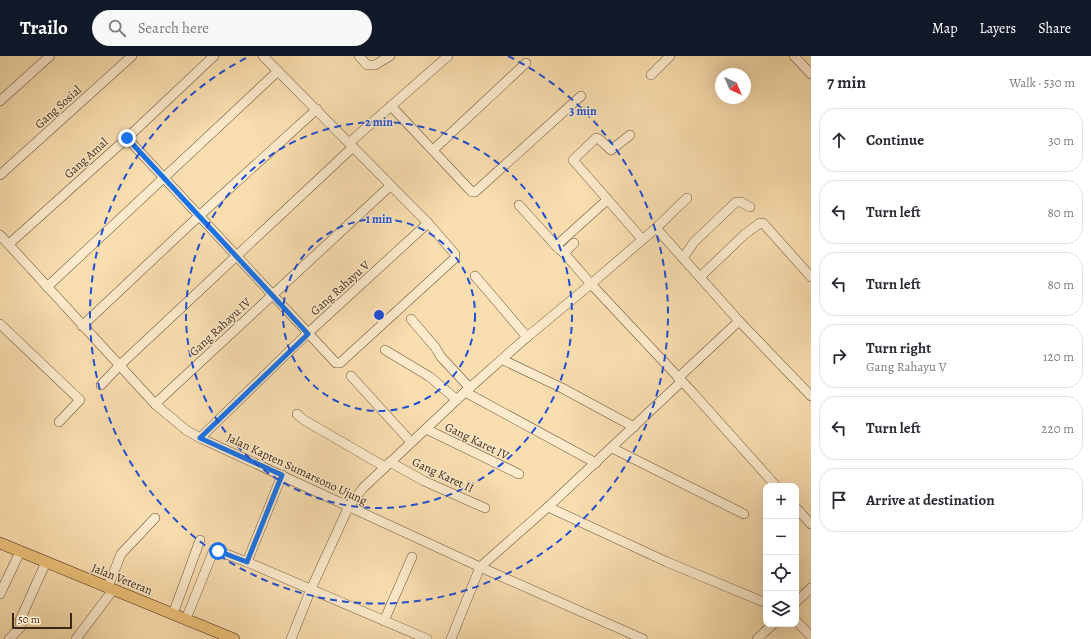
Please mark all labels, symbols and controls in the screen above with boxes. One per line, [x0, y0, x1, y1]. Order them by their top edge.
search box [92, 10, 372, 46]
text: Trailo [20, 15, 68, 41]
icon: search [106, 17, 128, 39]
text: Search here [138, 18, 209, 38]
text: Map [932, 19, 958, 38]
text: Layers [980, 19, 1016, 38]
text: Share [1038, 19, 1071, 38]
north arrow [715, 68, 751, 104]
text: 7 min [827, 71, 866, 94]
text: Walk · 530 m [1009, 74, 1075, 91]
street label: Gang Sosial [31, 82, 85, 132]
text: 3 min [569, 103, 597, 119]
text: 2 min [365, 114, 393, 130]
route end [118, 129, 136, 147]
icon: ahead [828, 129, 850, 151]
text: Continue [866, 130, 924, 150]
text: 30 m [1048, 132, 1074, 149]
street label: Gang Amal [61, 134, 111, 182]
icon: left [828, 201, 850, 223]
text: Turn left [866, 202, 921, 222]
text: 80 m [1047, 204, 1074, 221]
text: 1 min [366, 211, 393, 227]
street label: Gang Rahayu V [307, 257, 374, 319]
icon: left [828, 273, 850, 295]
text: Turn left [866, 274, 921, 294]
text: 80 m [1047, 276, 1074, 293]
street label: Gang Rahayu IV [186, 294, 255, 360]
centre of rings [372, 308, 386, 322]
text: Turn right [866, 338, 931, 358]
icon: right [828, 345, 850, 367]
text: 120 m [1043, 348, 1074, 365]
text: Gang Rahayu V [866, 358, 947, 375]
icon: left [828, 417, 850, 439]
text: Turn left [866, 418, 921, 438]
street label: Gang Karet IV [442, 419, 512, 464]
text: 220 m [1041, 420, 1074, 437]
street label: Jalan Kapten Sumarsono Ujung [224, 429, 370, 509]
street label: Gang Karet II [410, 454, 476, 496]
map controls [763, 483, 799, 627]
button: + [763, 483, 799, 519]
icon: arrive [828, 489, 850, 511]
text: Arrive at destination [866, 490, 995, 510]
button: − [763, 519, 799, 555]
route start [209, 542, 227, 560]
button: locate [763, 555, 799, 591]
street label: Jalan Veteran [89, 560, 155, 599]
button: layers [763, 591, 799, 627]
scale bar [12, 611, 72, 630]
text: 50 m [18, 612, 40, 627]

